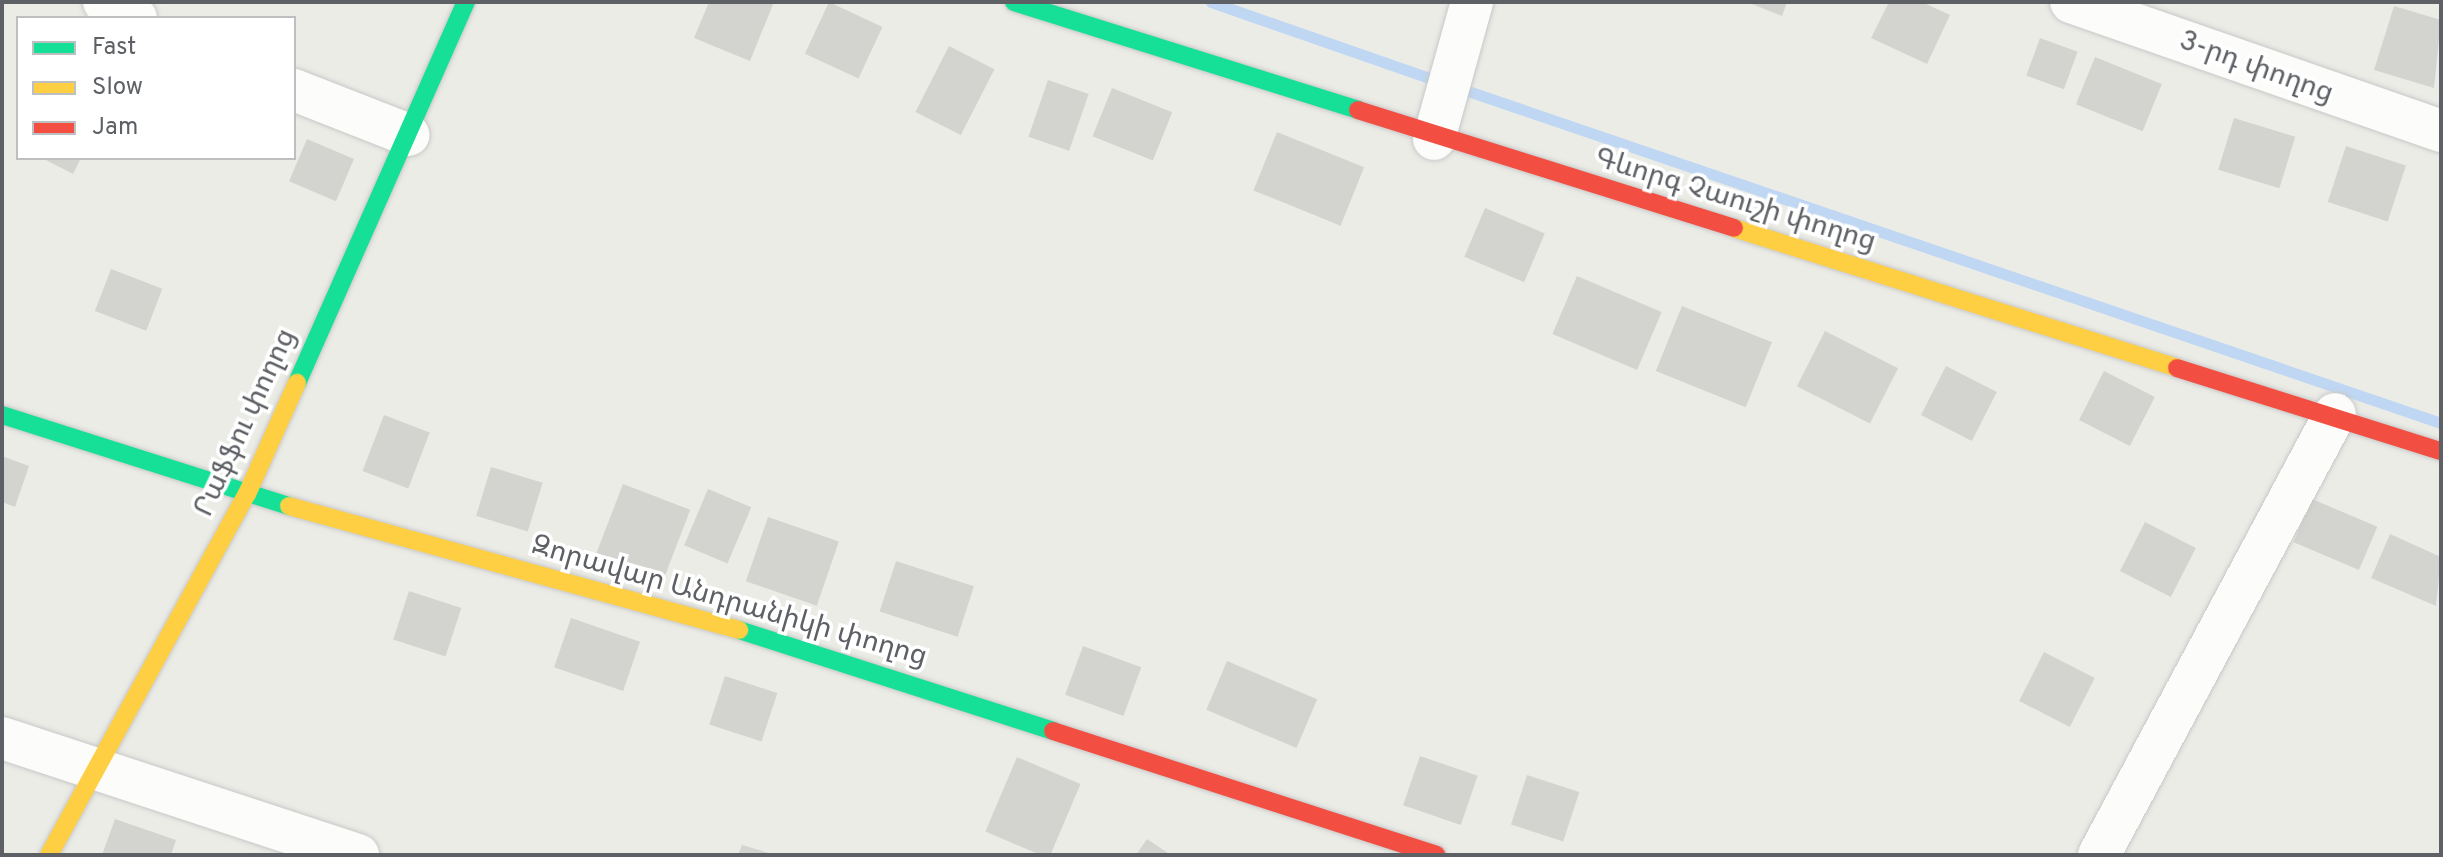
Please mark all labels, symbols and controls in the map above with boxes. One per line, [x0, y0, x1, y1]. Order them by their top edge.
legend [16, 16, 296, 160]
street label: 3-րդ փողոց [2174, 25, 2338, 111]
text: Fast [92, 33, 136, 63]
text: Slow [92, 73, 143, 103]
text: Jam [92, 113, 138, 143]
street label: Գևորգ Չաուշի փողոց [1590, 142, 1880, 260]
street label: Րաֆֆու փողոց [188, 324, 304, 522]
street label: Զորավար Անդրանիկի փողոց [527, 529, 931, 675]

